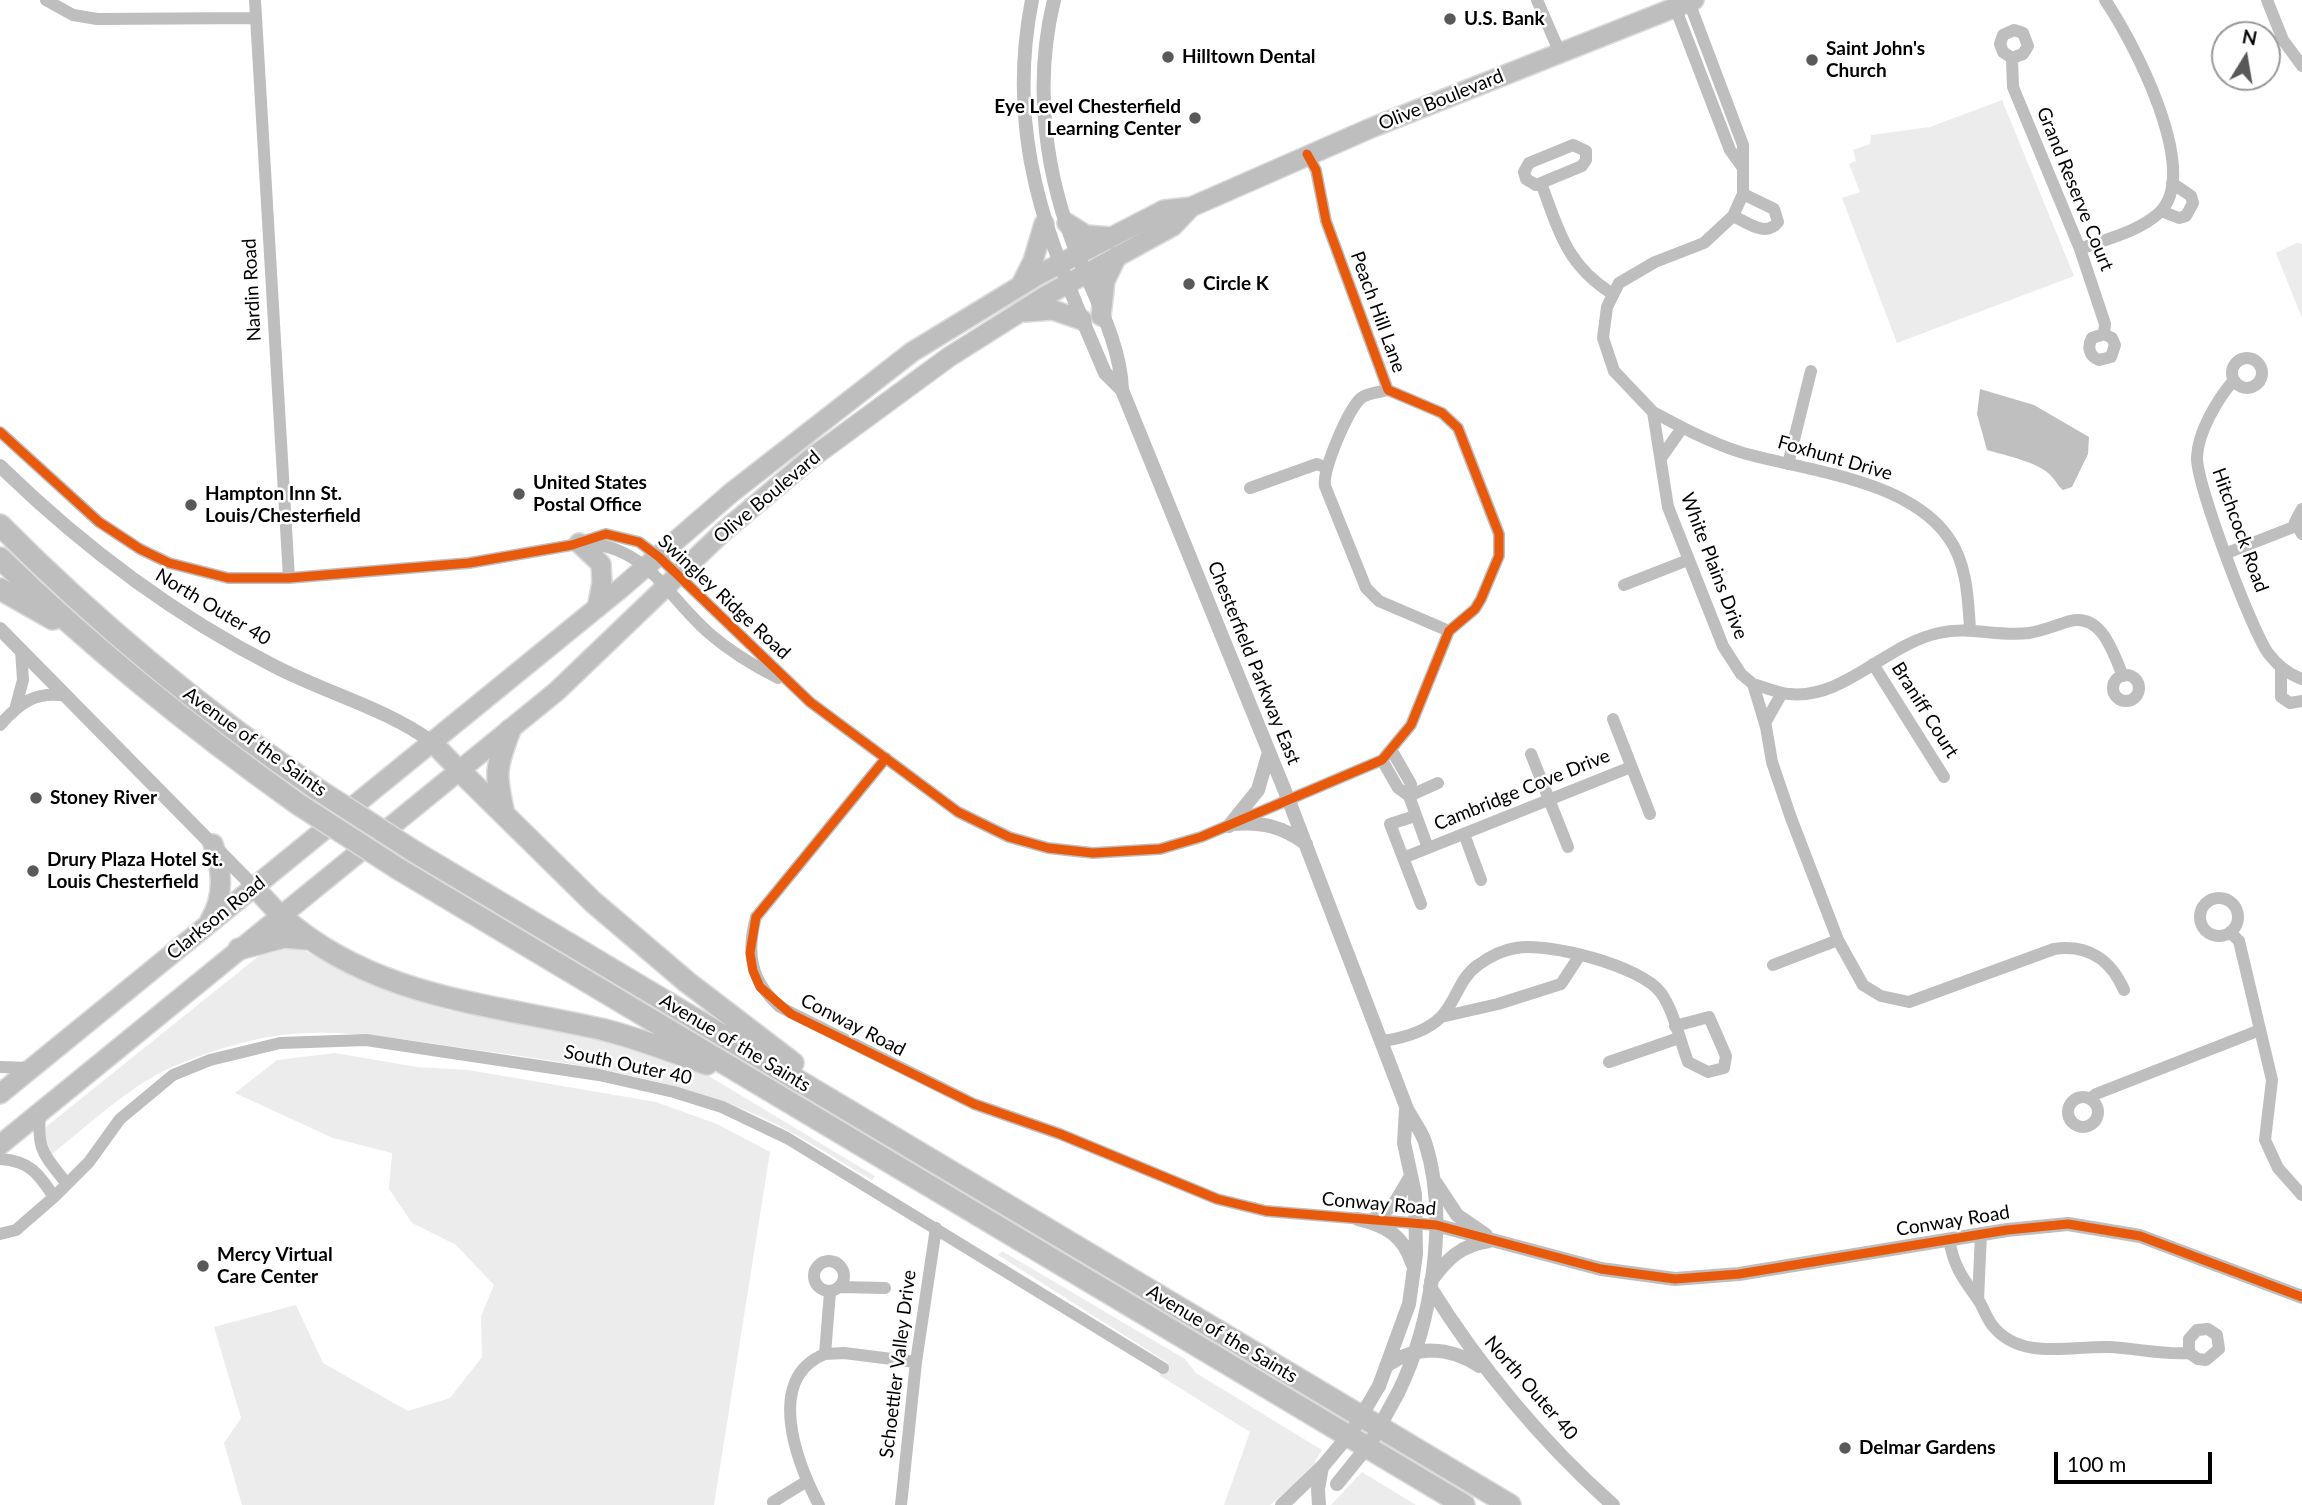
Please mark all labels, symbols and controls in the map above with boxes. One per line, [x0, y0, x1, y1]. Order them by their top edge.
place label: U.S. Bank [1464, 8, 1545, 30]
marker: U.S. Bank [1442, 11, 1458, 27]
north arrow [2211, 21, 2281, 91]
text: N [2240, 24, 2259, 50]
place label: Saint John's Church [1826, 38, 1925, 82]
place label: Hilltown Dental [1182, 46, 1316, 68]
marker: Hilltown Dental [1160, 49, 1176, 65]
marker: Saint John's Church [1804, 52, 1820, 68]
street label: Olive Boulevard [1375, 65, 1507, 135]
place label: Eye Level Chesterfield Learning Center [994, 96, 1181, 140]
street label: Grand Reserve Court [2032, 104, 2118, 274]
marker: Eye Level Chesterfield Learning Center [1187, 110, 1203, 126]
street label: Nardin Road [238, 238, 266, 342]
street label: Peach Hill Lane [1345, 248, 1411, 376]
place label: Circle K [1203, 273, 1269, 295]
marker: Circle K [1181, 276, 1197, 292]
street label: Foxhunt Drive [1775, 431, 1895, 485]
street label: Olive Boulevard [709, 446, 825, 548]
street label: Hitchcock Road [2207, 465, 2273, 595]
place label: United States Postal Office [533, 472, 647, 516]
place label: Hampton Inn St. Louis/Chesterfield [205, 483, 361, 527]
marker: United States Postal Office [511, 486, 527, 502]
street label: White Plains Drive [1676, 489, 1752, 643]
marker: Hampton Inn St. Louis/Chesterfield [183, 497, 199, 513]
street label: Swingley Ridge Road [653, 530, 795, 664]
street label: Chesterfield Parkway East [1203, 558, 1305, 768]
street label: North Outer 40 [151, 564, 275, 650]
street label: Braniff Court [1887, 658, 1963, 762]
street label: Avenue of the Saints [179, 682, 331, 802]
street label: Cambridge Cove Drive [1431, 744, 1613, 836]
place label: Stoney River [50, 787, 157, 809]
marker: Stoney River [28, 790, 44, 806]
place label: Drury Plaza Hotel St. Louis Chesterfield [47, 849, 223, 893]
marker: Drury Plaza Hotel St. Louis Chesterfield [25, 863, 41, 879]
street label: Clarkson Road [162, 871, 270, 965]
street label: Avenue of the Saints [655, 989, 815, 1097]
street label: Conway Road [797, 989, 909, 1061]
street label: South Outer 40 [562, 1040, 694, 1090]
street label: Conway Road [1321, 1188, 1437, 1220]
street label: Conway Road [1895, 1201, 2011, 1241]
place label: Mercy Virtual Care Center [217, 1244, 333, 1288]
marker: Mercy Virtual Care Center [195, 1258, 211, 1274]
street label: Schoettler Valley Drive [875, 1269, 921, 1459]
street label: Avenue of the Saints [1142, 1280, 1302, 1388]
street label: North Outer 40 [1480, 1331, 1582, 1445]
place label: Delmar Gardens [1859, 1437, 1996, 1459]
scale bar [2057, 1438, 2214, 1482]
marker: Delmar Gardens [1837, 1440, 1853, 1456]
text: 100 m [2067, 1451, 2126, 1476]

